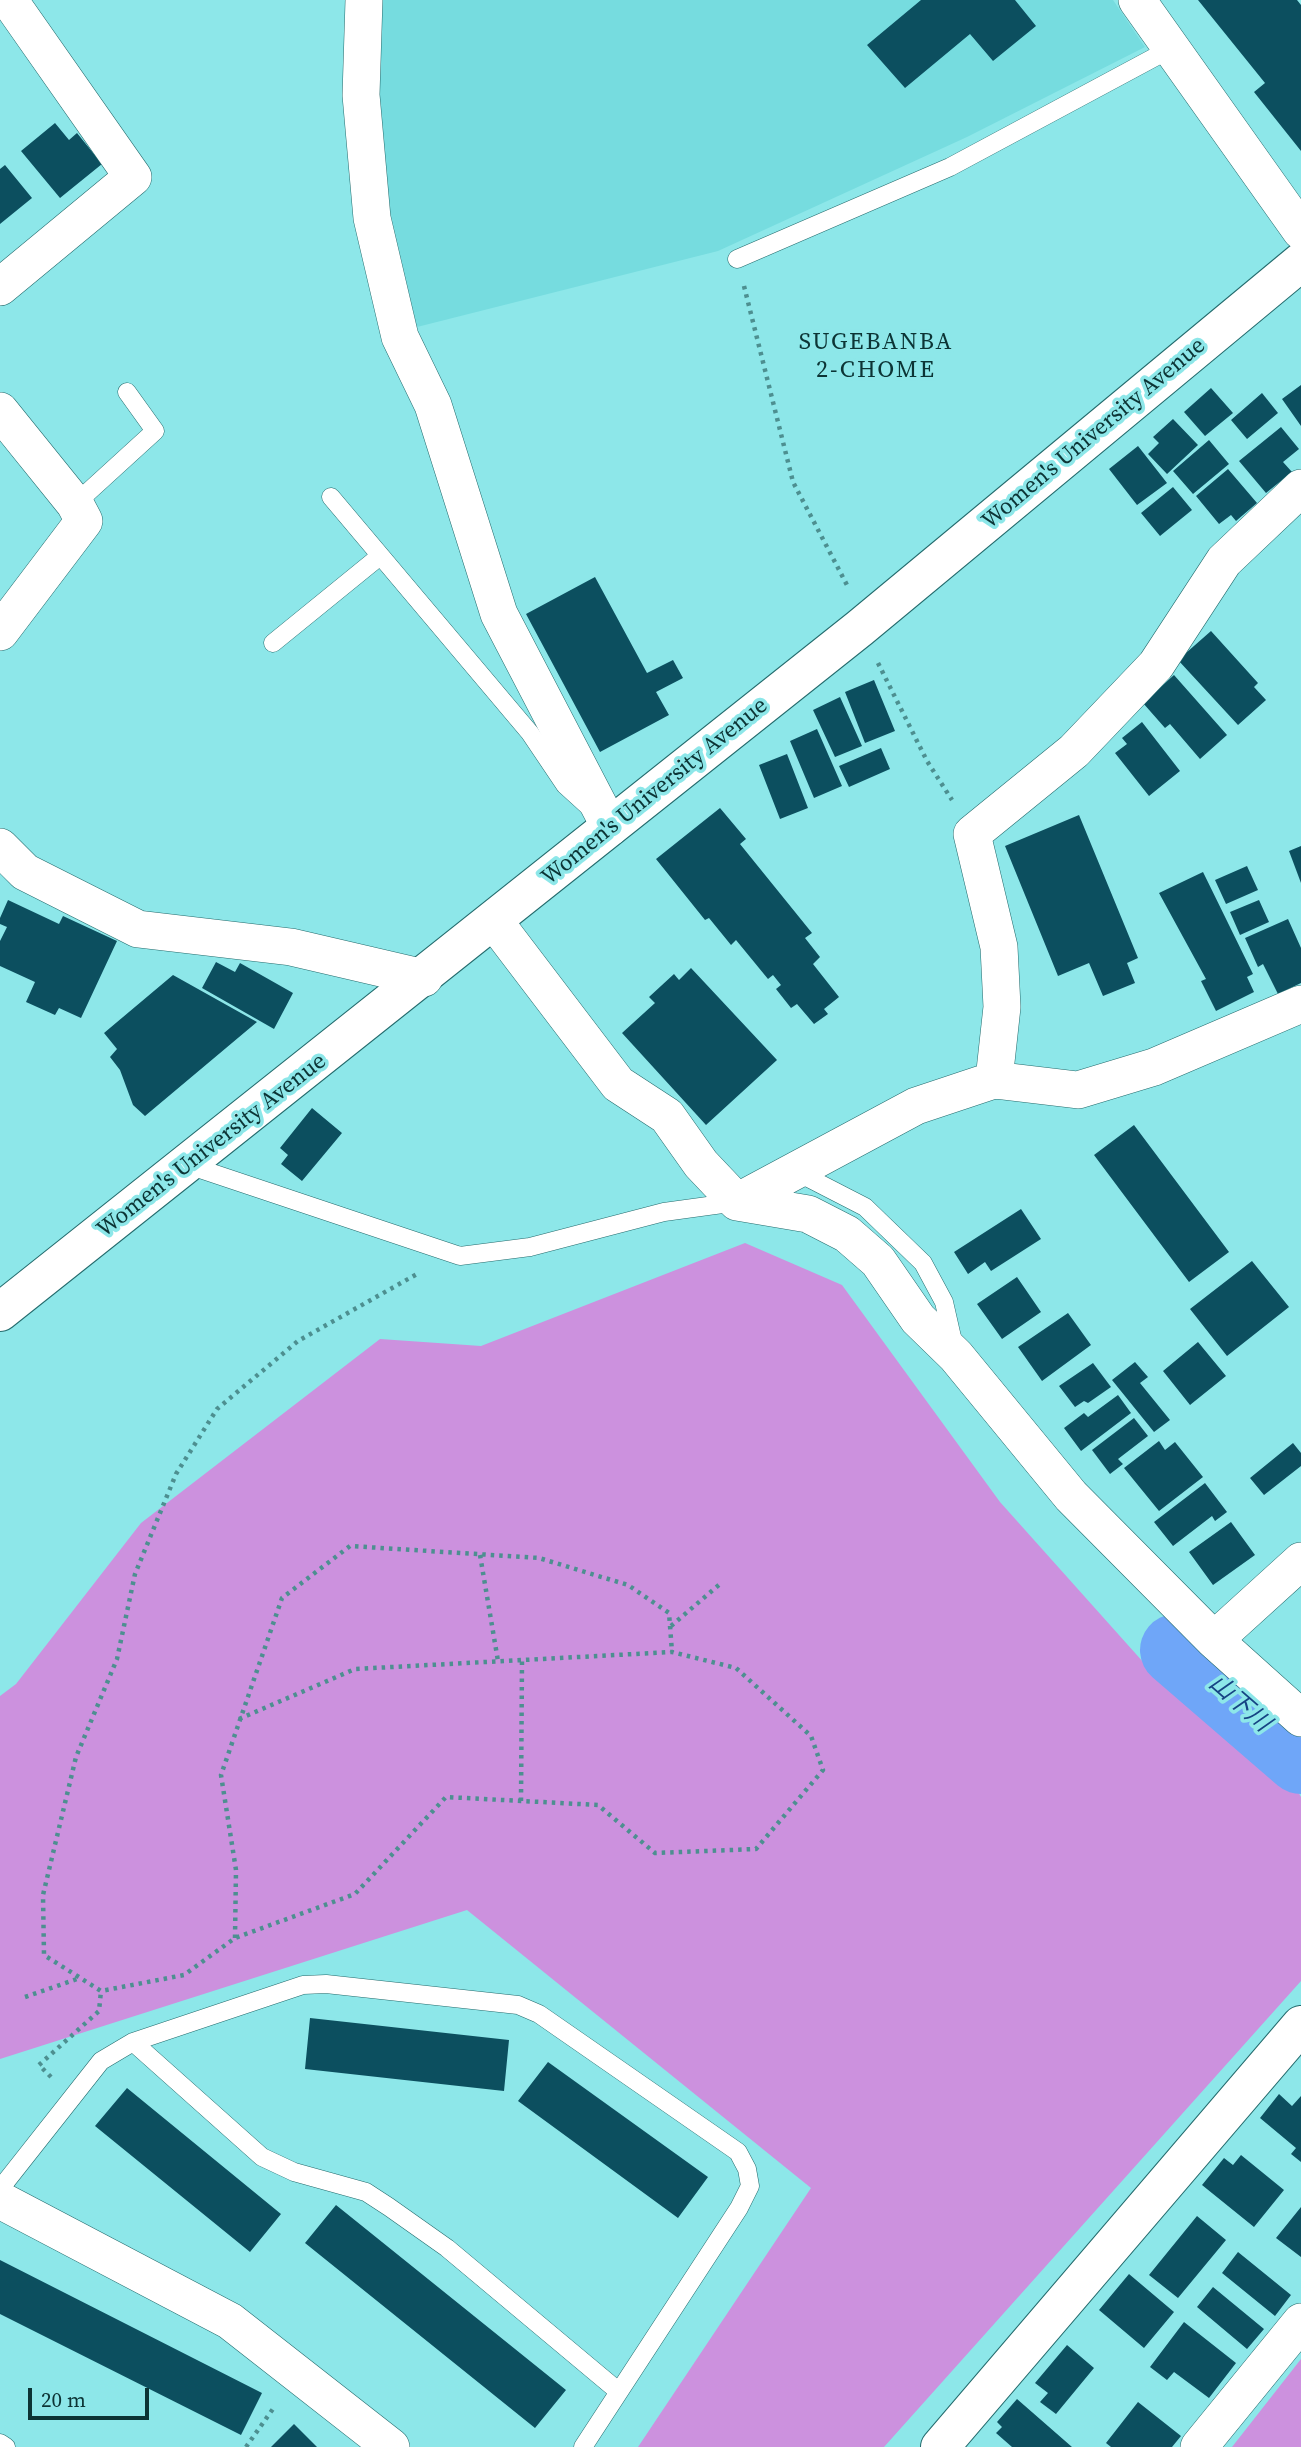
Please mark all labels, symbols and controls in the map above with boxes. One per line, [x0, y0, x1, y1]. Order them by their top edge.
district label: SUGEBANBA 2-CHOME [800, 329, 952, 385]
street label: Women's University Avenue [977, 332, 1211, 536]
street label: Women's University Avenue [536, 692, 774, 892]
street label: Women's University Avenue [92, 1048, 332, 1244]
water label: 山下川 [1202, 1670, 1276, 1738]
scale bar [32, 2374, 152, 2418]
text: 20 m [41, 2385, 86, 2414]

